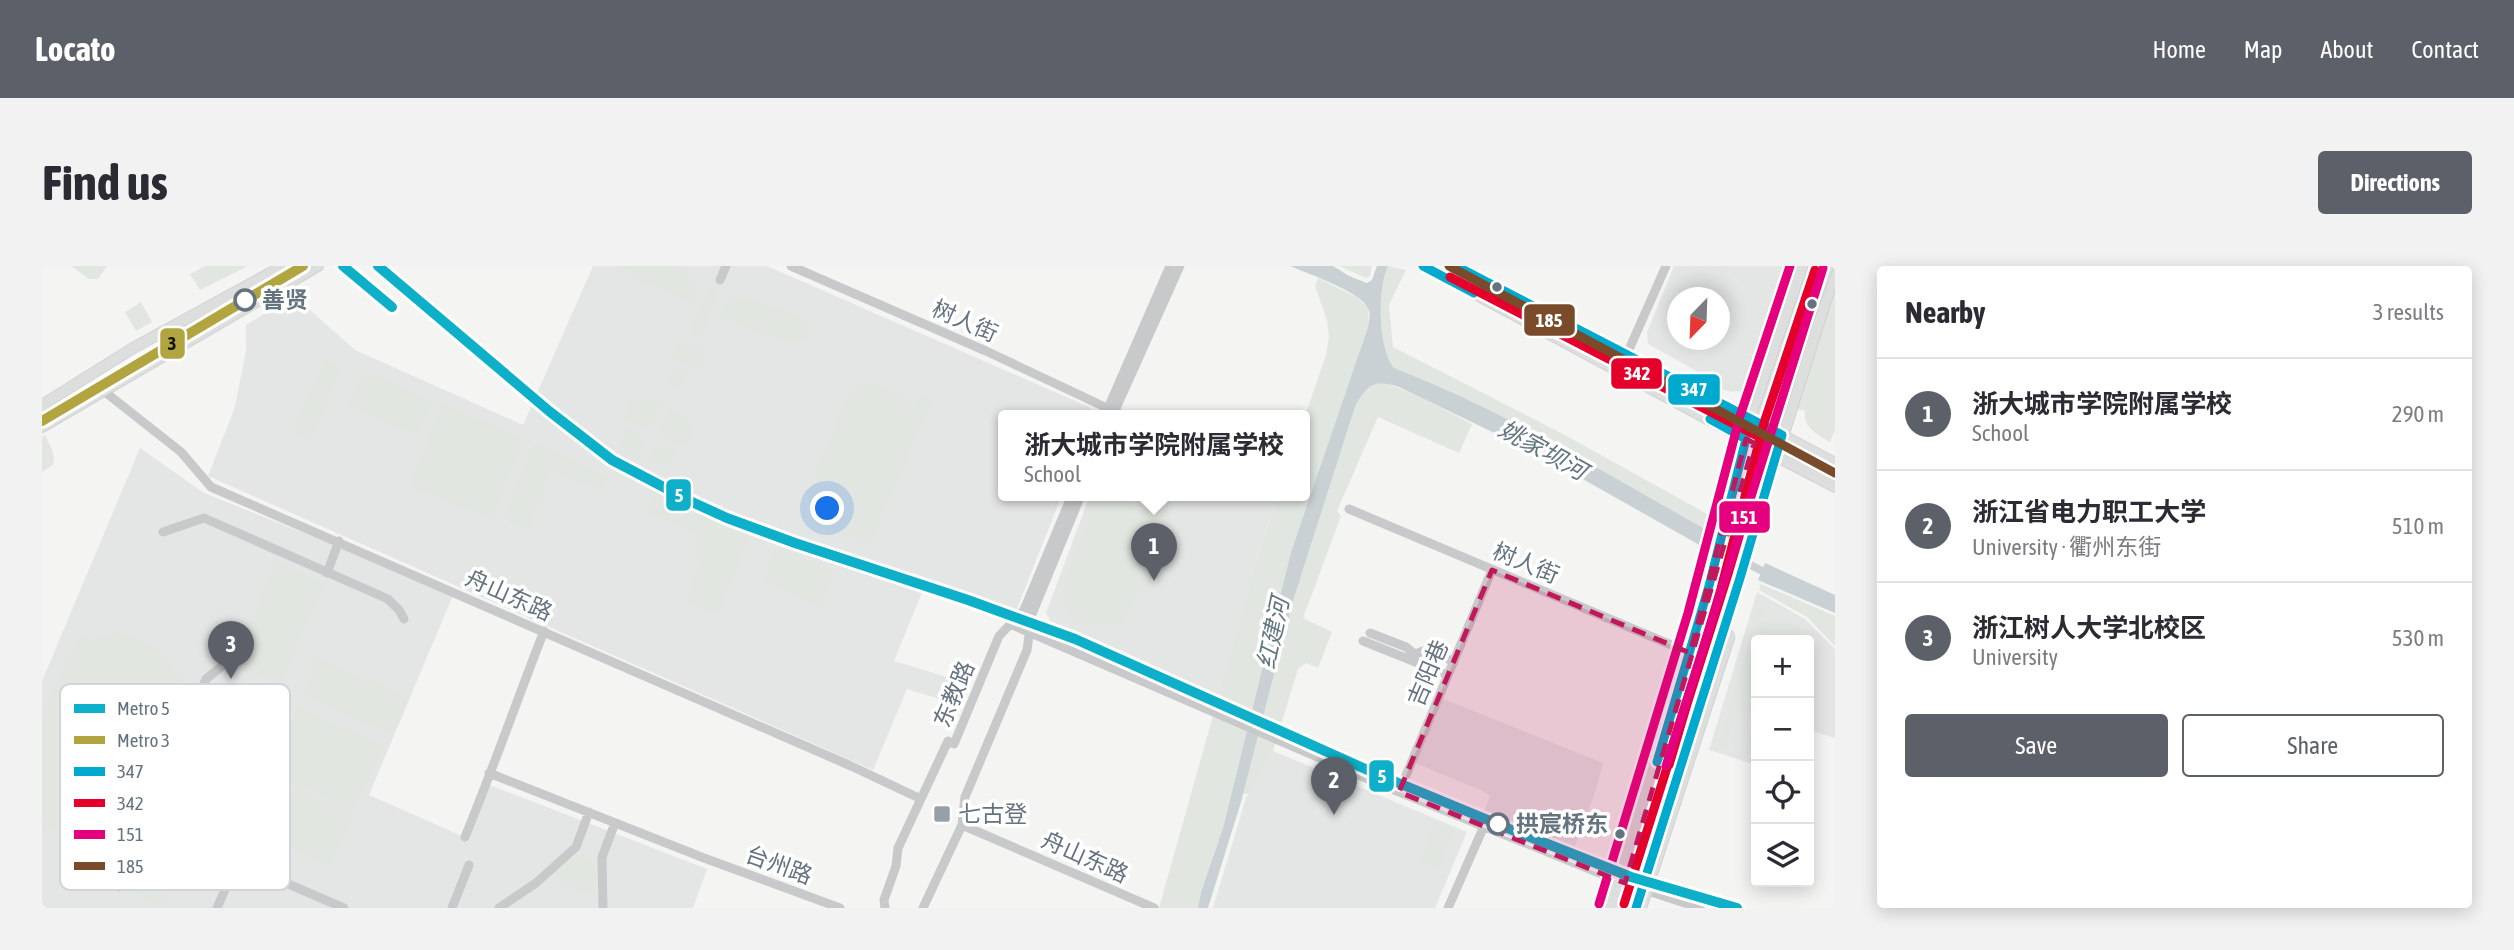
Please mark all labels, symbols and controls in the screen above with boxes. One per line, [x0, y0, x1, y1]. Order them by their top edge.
text: Locato [35, 30, 116, 68]
text: Home [2152, 36, 2206, 63]
text: Map [2244, 36, 2282, 63]
text: About [2320, 36, 2373, 63]
text: Contact [2411, 36, 2479, 63]
button: Directions [2318, 151, 2472, 214]
text: Find us [42, 154, 168, 210]
unlabelled marker [1490, 280, 1504, 294]
place label: 善贤 [262, 287, 308, 313]
north arrow [1667, 287, 1730, 350]
marker: 善贤 [234, 289, 256, 311]
street label: 树人街 [928, 295, 1002, 347]
text: Nearby [1905, 295, 1985, 329]
unlabelled marker [1805, 297, 1819, 311]
text: 3 results [2373, 299, 2444, 325]
line badge: 185 [1523, 303, 1576, 337]
text: 185 [1536, 309, 1562, 331]
line badge: 3 [159, 327, 186, 360]
text: 3 [168, 332, 177, 354]
line badge: 342 [1610, 357, 1663, 390]
text: 342 [1624, 362, 1650, 384]
line badge: 347 [1667, 373, 1721, 406]
text: 347 [1681, 378, 1707, 400]
text: 浙大城市学院附属学校 [1972, 389, 2232, 419]
text: 1 [1923, 401, 1933, 427]
text: 290 m [2392, 401, 2444, 427]
popup [998, 410, 1310, 501]
water label: 姚家坝河 [1494, 415, 1595, 487]
text: School [1972, 420, 2029, 446]
text: 浙大城市学院附属学校 [1024, 430, 1284, 460]
text: School [1024, 461, 1081, 487]
line badge: 5 [665, 478, 692, 512]
text: 5 [675, 484, 684, 506]
your location [810, 491, 844, 525]
text: 浙江省电力职工大学 [1972, 497, 2206, 527]
line badge: 151 [1718, 500, 1771, 534]
text: 151 [1731, 506, 1757, 528]
text: 2 [1923, 513, 1933, 539]
text: 510 m [2392, 513, 2444, 539]
pin: 1 [1131, 523, 1177, 581]
text: University · 衢州东街 [1972, 534, 2161, 560]
street label: 树人街 [1489, 538, 1563, 588]
street label: 舟山东路 [462, 564, 556, 626]
water label: 红建河 [1252, 591, 1295, 671]
text: 浙江树人大学北校区 [1972, 613, 2206, 643]
pin: 3 [208, 621, 254, 679]
text: 3 [1923, 625, 1933, 651]
text: 530 m [2392, 625, 2444, 651]
map controls [1751, 635, 1814, 887]
button: + [1751, 635, 1814, 698]
street label: 吉阳巷 [1403, 636, 1453, 710]
text: University [1972, 644, 2058, 670]
street label: 东教路 [929, 657, 979, 731]
legend [60, 684, 290, 890]
text: Metro 5 [117, 697, 170, 719]
button: − [1751, 698, 1814, 761]
button: Save [1905, 714, 2168, 777]
button: Share [2182, 714, 2444, 777]
text: Metro 3 [117, 729, 170, 751]
pin: 2 [1311, 757, 1357, 815]
line badge: 5 [1368, 759, 1395, 793]
text: 347 [117, 760, 144, 782]
button: locate [1751, 761, 1814, 824]
text: 5 [1378, 765, 1387, 787]
text: 342 [117, 792, 144, 814]
place label: 七古登 [958, 801, 1027, 827]
marker: 七古登 [932, 804, 952, 824]
place label: 拱宸桥东 [1516, 811, 1608, 837]
marker: 拱宸桥东 [1487, 813, 1509, 835]
text: 151 [117, 823, 144, 845]
button: layers [1751, 824, 1814, 887]
street label: 舟山东路 [1038, 826, 1132, 888]
unlabelled marker [1613, 827, 1627, 841]
street label: 台州路 [742, 841, 816, 889]
text: 185 [117, 855, 144, 877]

